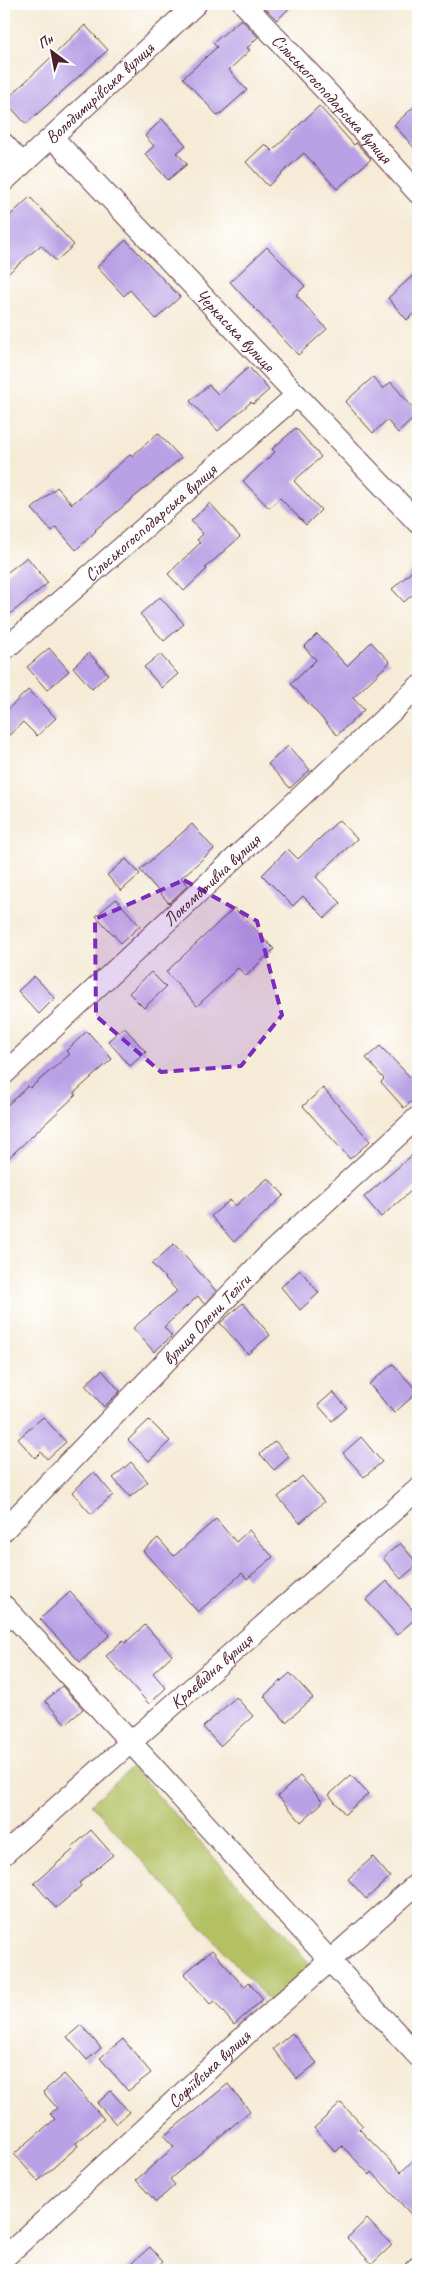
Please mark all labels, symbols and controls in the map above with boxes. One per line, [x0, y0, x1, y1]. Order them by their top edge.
north arrow [28, 28, 78, 78]
street label: Сільськогосподарська вулиця [267, 29, 398, 169]
text: Пн [35, 30, 57, 52]
street label: Володимирівська вулиця [41, 36, 160, 149]
street label: Черкаська вулиця [191, 284, 281, 377]
street label: Сільськогосподарська вулиця [80, 458, 222, 586]
street label: Локомотивна вулиця [158, 828, 266, 931]
street label: вулиця Олени Теліги [158, 1268, 256, 1369]
street label: Краєвидна вулиця [165, 1628, 258, 1714]
street label: Софіївська вулиця [163, 2024, 256, 2112]

